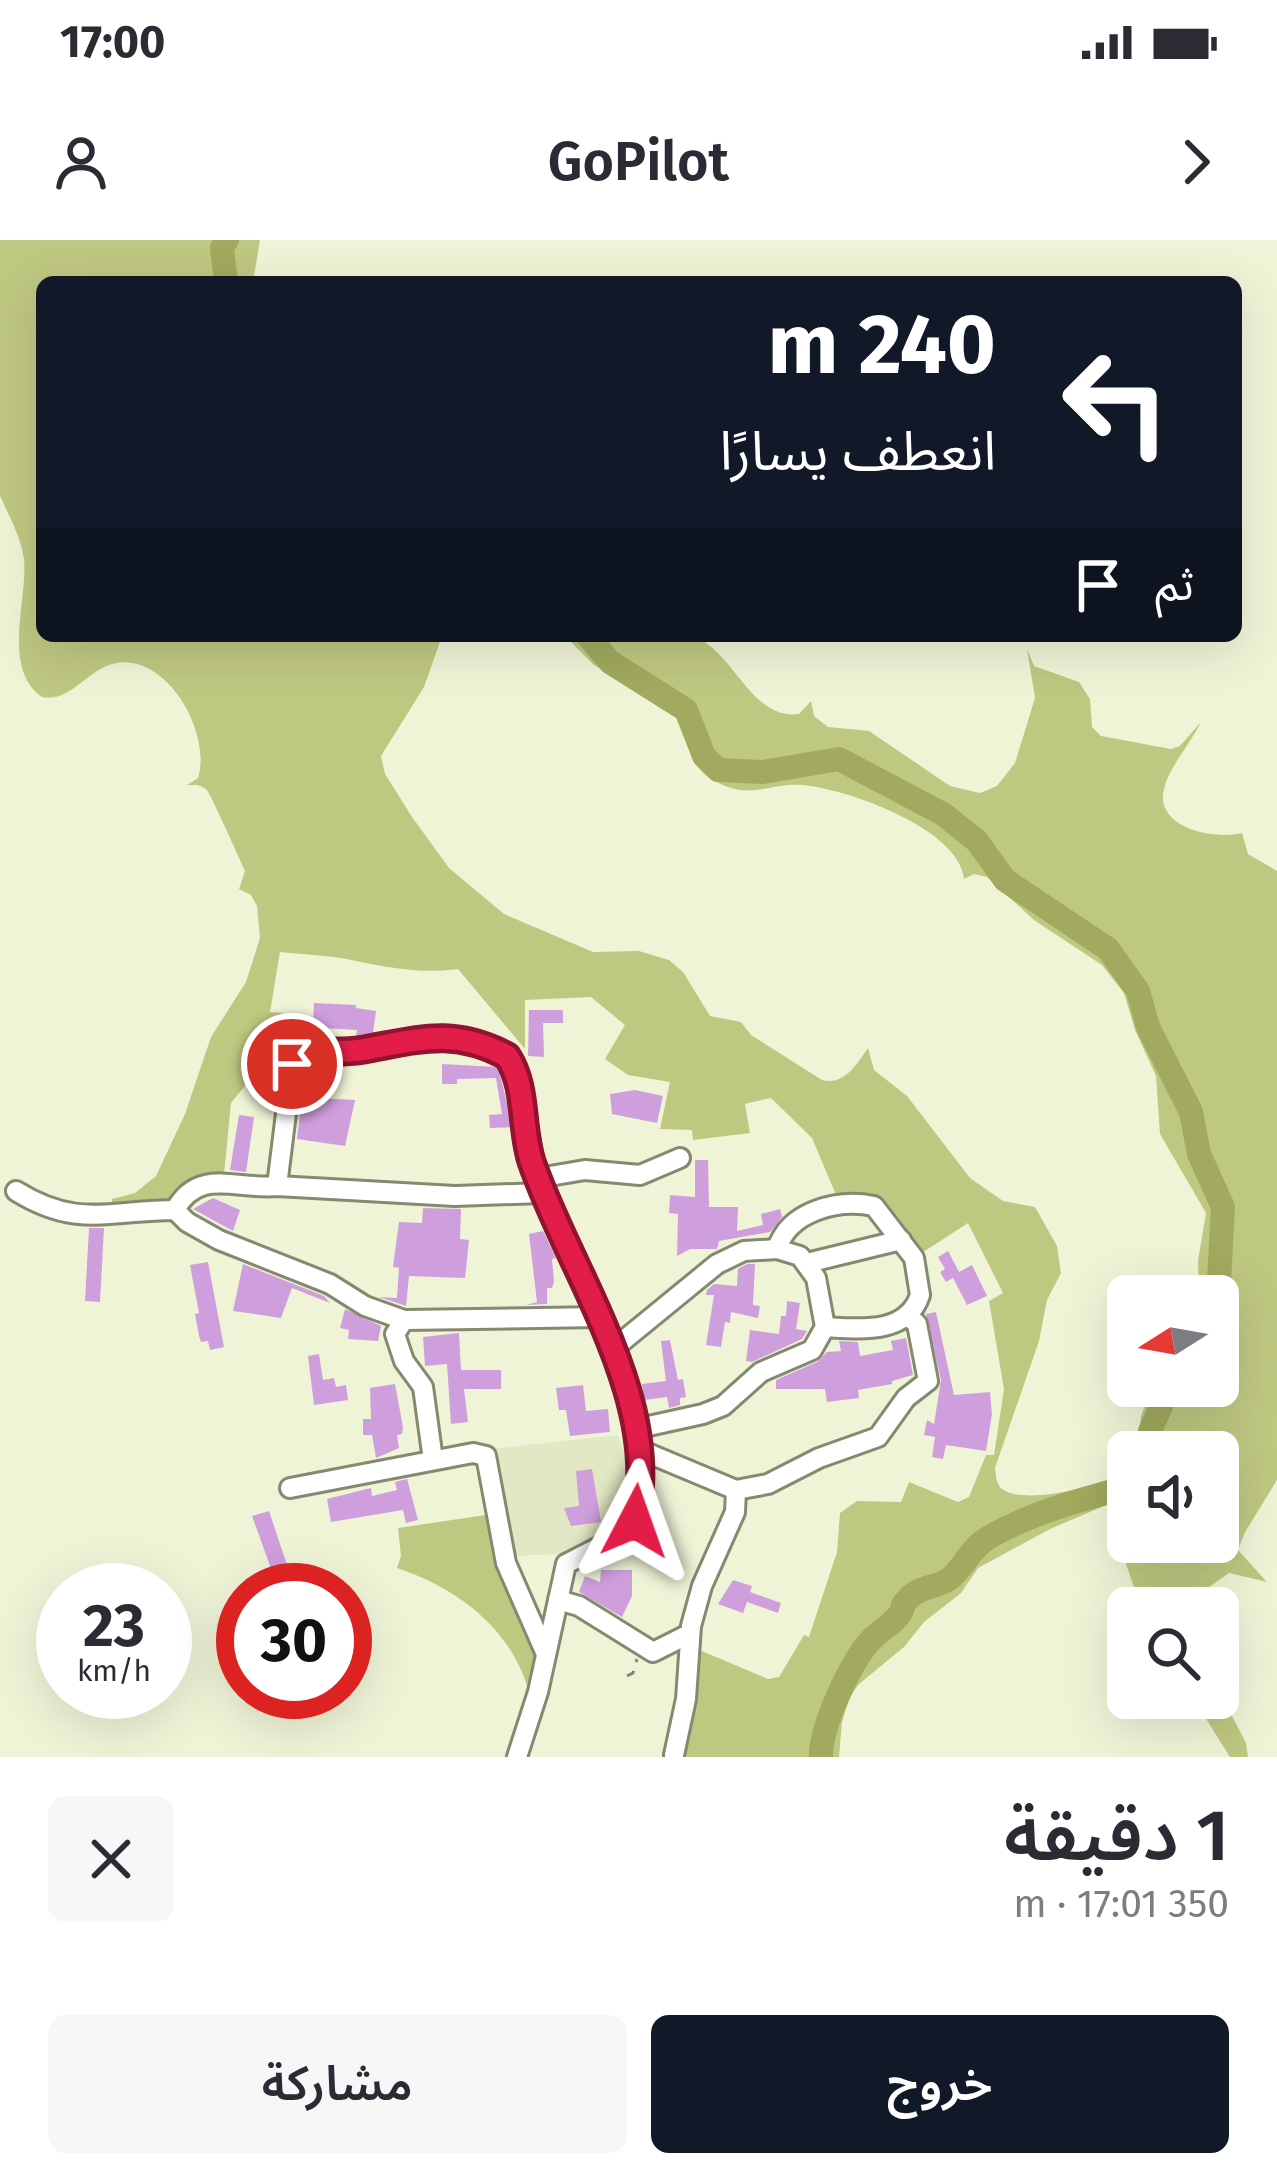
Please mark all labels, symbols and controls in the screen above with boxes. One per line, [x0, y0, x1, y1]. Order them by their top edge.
text: 17:00 [60, 15, 165, 69]
icon: person [48, 129, 114, 195]
icon: forward [1163, 129, 1229, 195]
text: GoPilot [548, 130, 729, 194]
text: 240 m [768, 294, 996, 395]
icon: left [1038, 324, 1194, 480]
text: انعطف يسارًا [719, 420, 996, 484]
icon: arrive [1065, 552, 1131, 618]
text: ثم [1155, 558, 1194, 612]
pin [241, 1013, 343, 1115]
icon: arrive [259, 1031, 325, 1097]
north arrow [1107, 1275, 1239, 1407]
map controls [1107, 1275, 1239, 1719]
button: sound [1107, 1431, 1239, 1563]
position arrow [572, 1458, 698, 1584]
speed limit sign: 30 [216, 1563, 372, 1719]
button: search [1107, 1587, 1239, 1719]
text: 23 [83, 1590, 145, 1662]
text: km/h [77, 1653, 151, 1689]
text: 1 دقيقة [1004, 1793, 1229, 1879]
button: close [48, 1796, 174, 1922]
text: 350 m · 17:01 [1013, 1881, 1229, 1927]
button: مشاركة [48, 2015, 627, 2153]
button: خروج [651, 2015, 1229, 2153]

